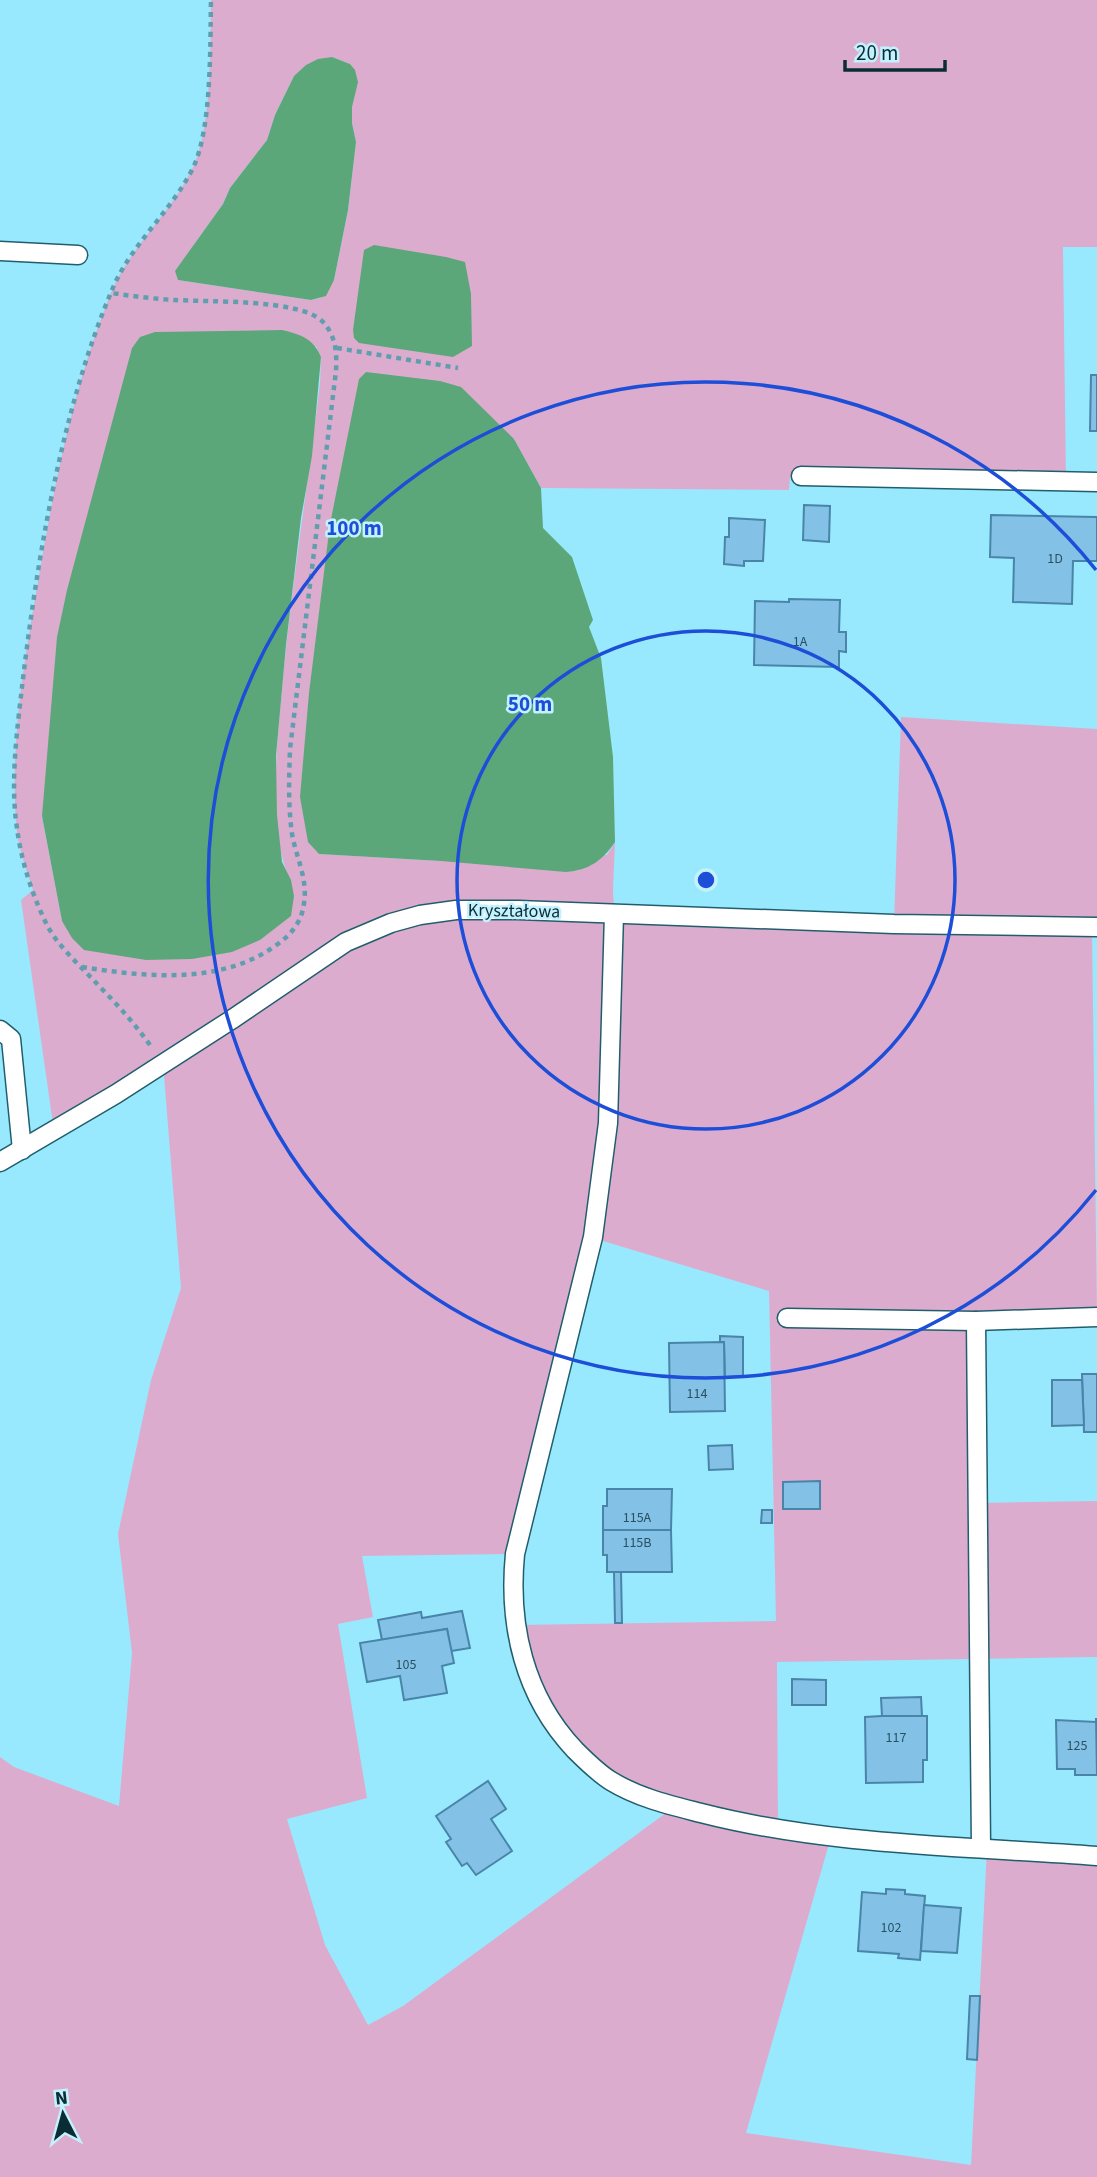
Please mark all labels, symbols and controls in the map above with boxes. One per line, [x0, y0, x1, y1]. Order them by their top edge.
scale bar [845, 28, 945, 72]
text: 20 m [856, 38, 898, 68]
text: 100 m [326, 513, 382, 543]
house number: 1D [1047, 549, 1063, 569]
house number: 1A [793, 632, 808, 652]
text: 50 m [508, 689, 552, 719]
centre of rings [694, 868, 718, 892]
street label: Kryształowa [468, 898, 560, 924]
house number: 114 [687, 1384, 707, 1404]
house number: 115A [623, 1508, 652, 1528]
house number: 115B [622, 1533, 652, 1553]
house number: 105 [396, 1655, 416, 1675]
house number: 117 [886, 1728, 906, 1748]
house number: 125 [1067, 1736, 1087, 1756]
house number: 102 [881, 1918, 901, 1938]
north arrow [28, 2079, 98, 2149]
text: N [54, 2084, 69, 2113]

